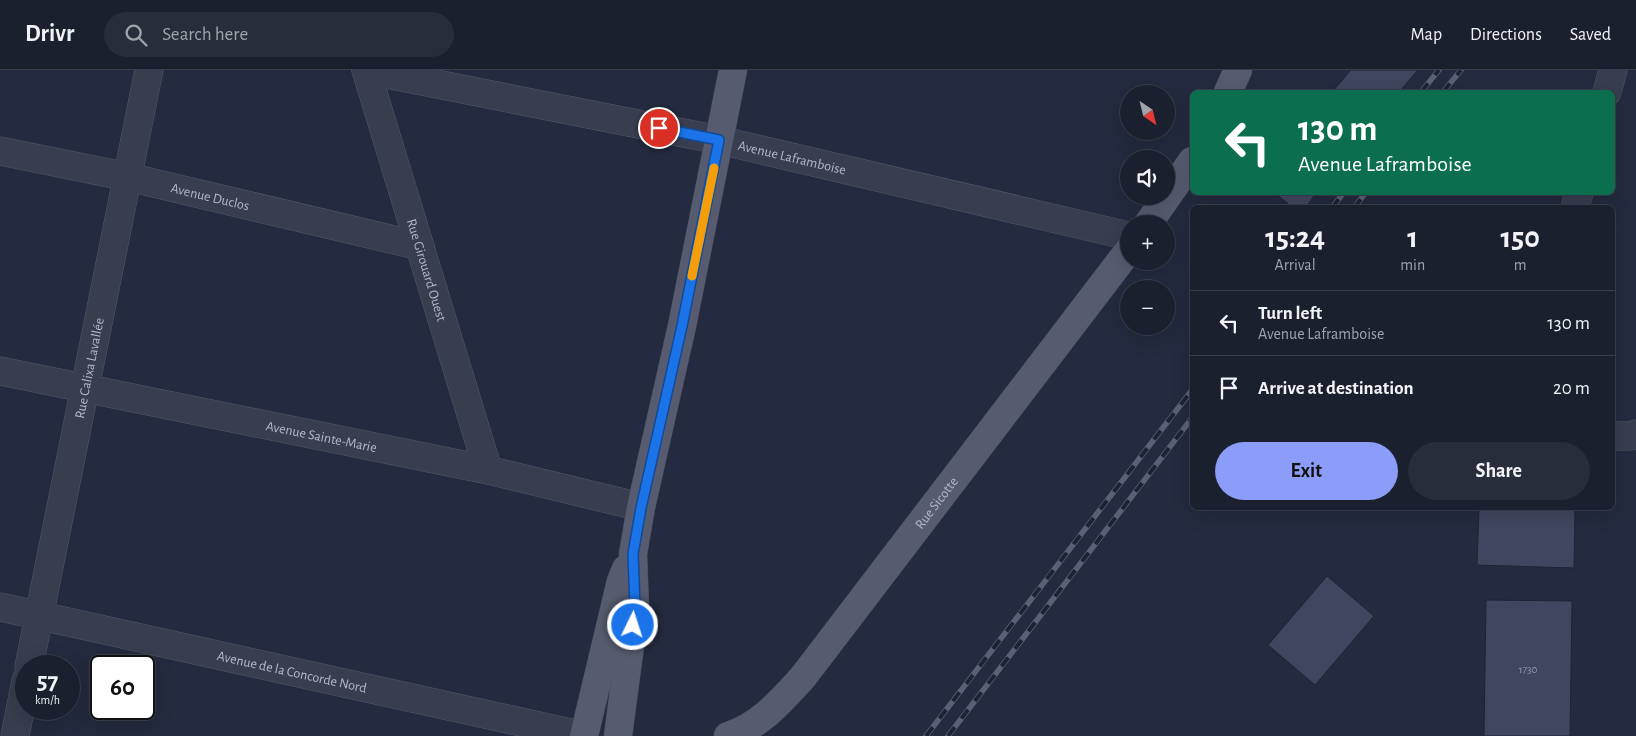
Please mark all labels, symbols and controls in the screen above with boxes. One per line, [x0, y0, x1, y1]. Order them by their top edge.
search box [104, 12, 454, 57]
icon: search [122, 21, 150, 49]
text: Drivr [25, 22, 74, 46]
text: Search here [162, 25, 248, 44]
text: Map [1411, 26, 1442, 44]
text: Directions [1470, 26, 1542, 44]
text: Saved [1570, 26, 1611, 44]
north arrow [1120, 85, 1175, 140]
map controls [1120, 85, 1175, 335]
pin [638, 107, 680, 149]
icon: left [1215, 110, 1280, 175]
text: 130 m [1298, 112, 1377, 147]
icon: arrive [645, 114, 673, 142]
street label: Avenue Laframboise [736, 139, 847, 178]
button: sound [1120, 150, 1175, 205]
text: Avenue Laframboise [1298, 153, 1472, 175]
street label: Avenue Duclos [169, 181, 251, 213]
button: + [1120, 215, 1175, 270]
street label: Rue Girouard Ouest [404, 217, 448, 324]
text: 15:24 [1265, 223, 1325, 253]
text: 1 [1407, 223, 1418, 253]
text: 150 [1500, 223, 1540, 253]
text: Arrival [1275, 257, 1316, 273]
text: min [1400, 257, 1425, 273]
text: m [1514, 257, 1527, 273]
button: − [1120, 280, 1175, 335]
text: Turn left [1258, 304, 1322, 323]
icon: left [1215, 309, 1243, 337]
text: 130 m [1547, 314, 1590, 333]
street label: Rue Calixa Lavallée [73, 316, 107, 420]
text: Avenue Laframboise [1258, 326, 1384, 342]
icon: arrive [1215, 374, 1243, 402]
text: Arrive at destination [1258, 379, 1414, 398]
text: 20 m [1553, 379, 1590, 398]
street label: Avenue Sainte-Marie [265, 419, 378, 455]
button: Exit [1215, 442, 1398, 500]
button: Share [1408, 442, 1590, 500]
street label: Rue Sicotte [913, 475, 961, 532]
position arrow [606, 598, 658, 650]
street label: Avenue de la Concorde Nord [216, 649, 368, 696]
speed limit sign: 60 [90, 655, 155, 720]
house number: 1730 [1519, 664, 1538, 675]
text: 57 [37, 669, 58, 694]
text: km/h [35, 694, 60, 706]

